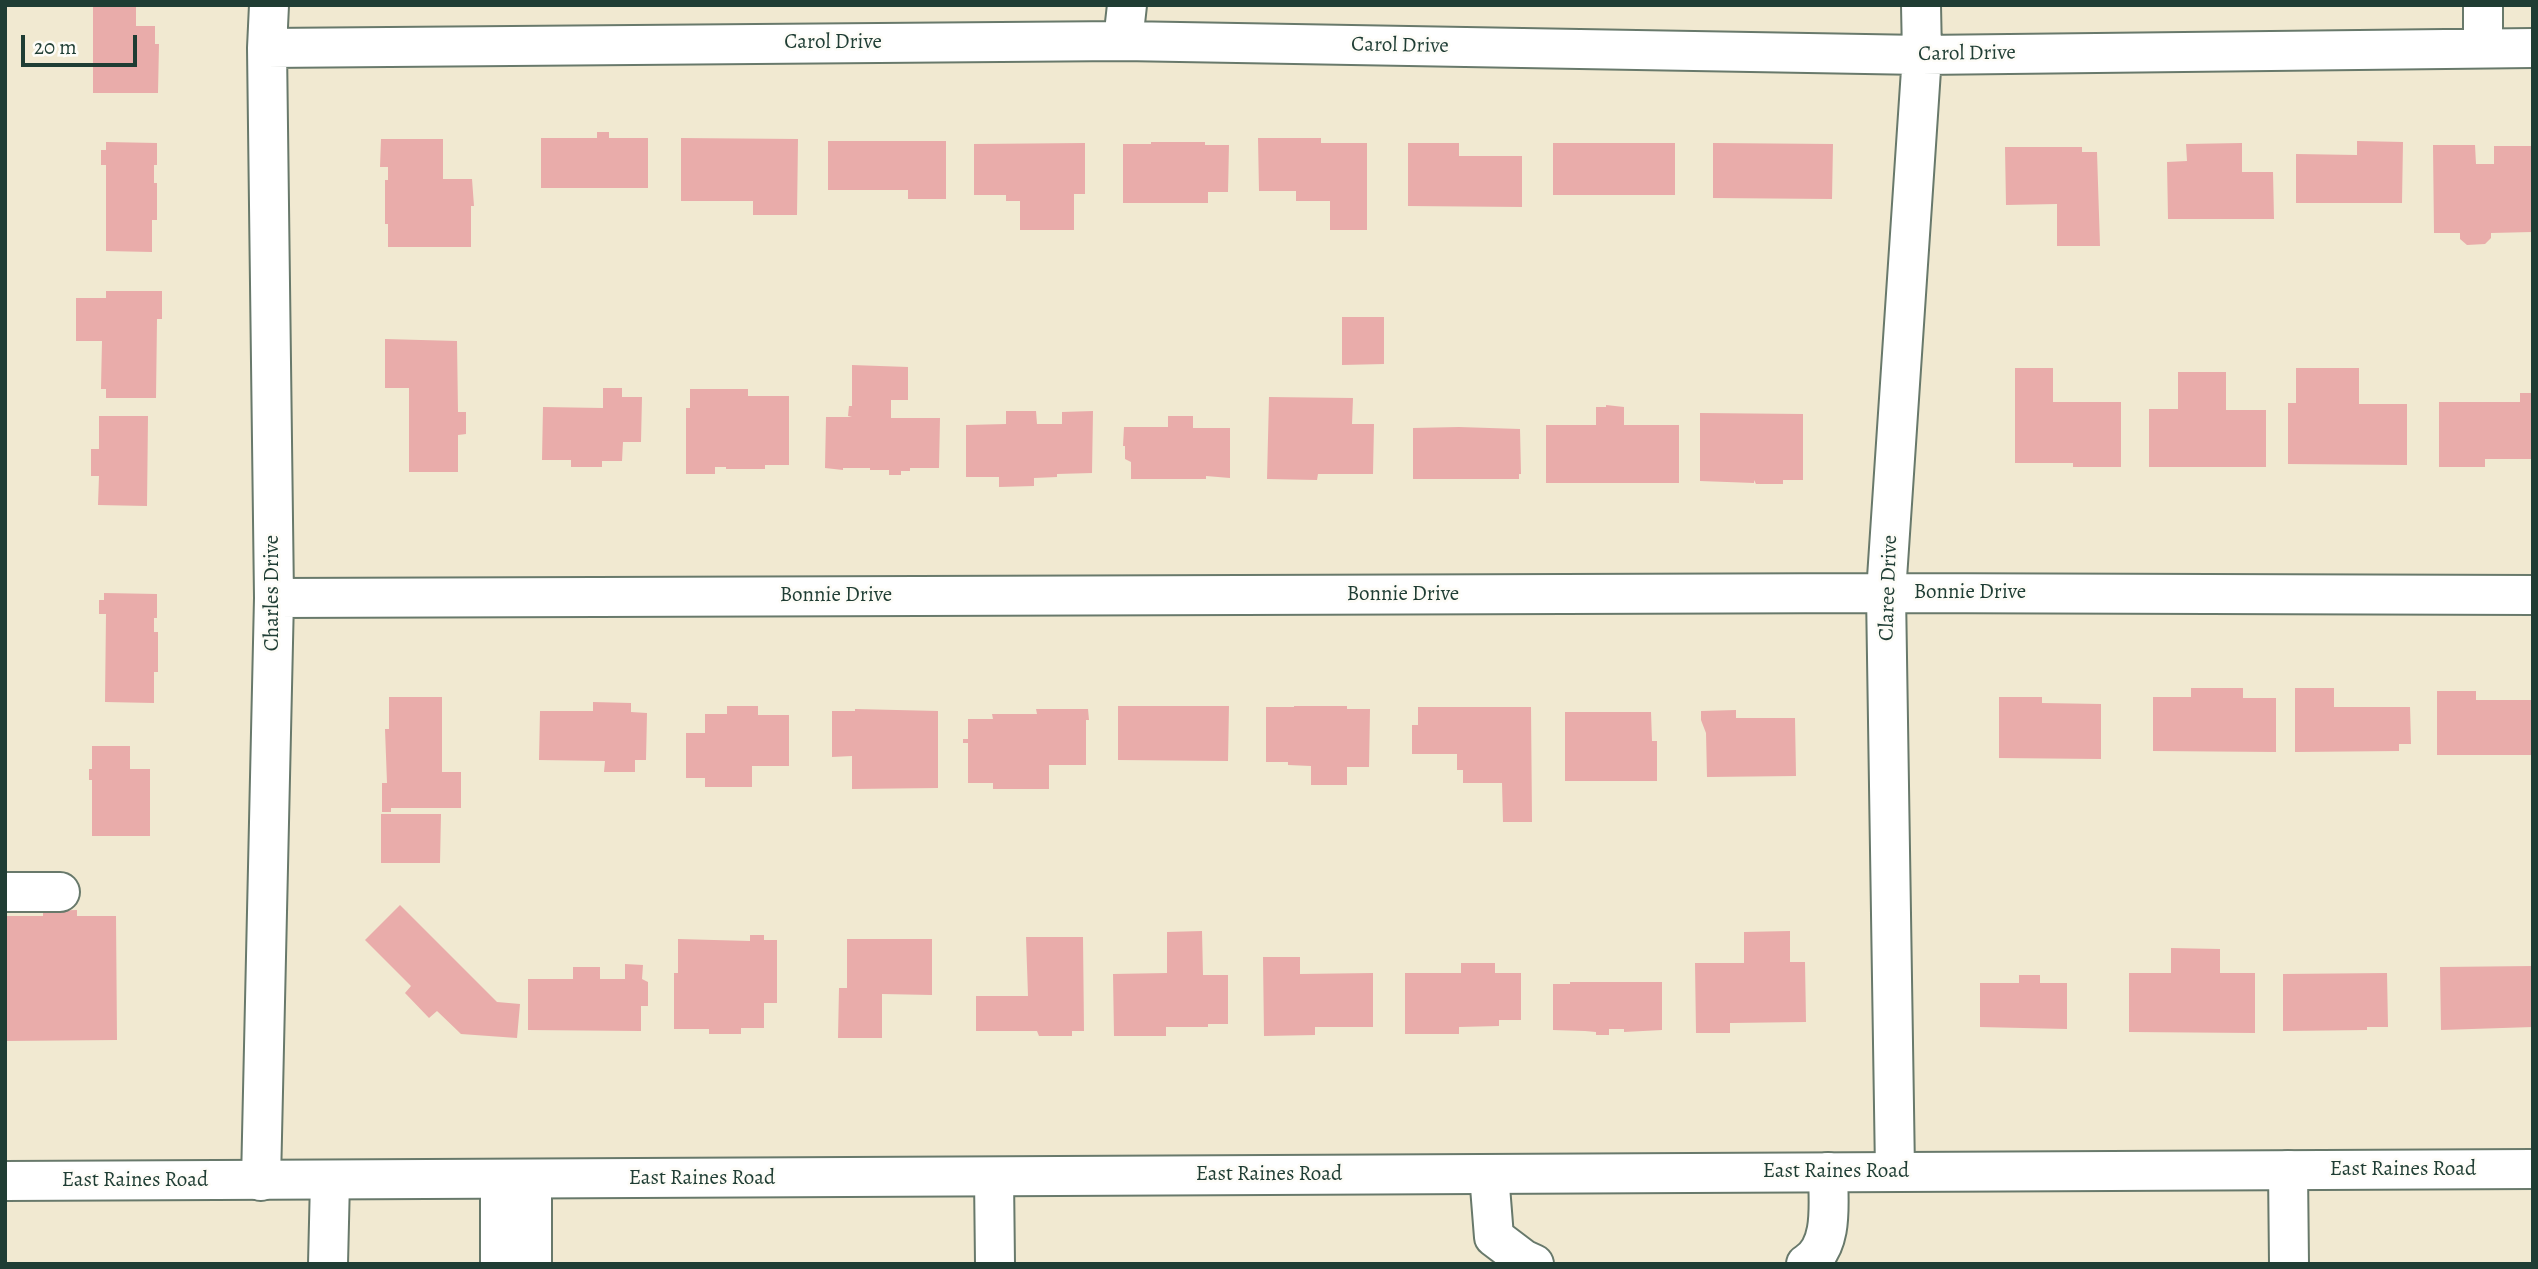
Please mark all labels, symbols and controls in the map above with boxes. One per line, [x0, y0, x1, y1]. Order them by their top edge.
scale bar [24, 21, 140, 65]
street label: Carol Drive [784, 30, 882, 56]
text: 20 m [34, 33, 77, 61]
street label: Carol Drive [1351, 33, 1449, 59]
street label: Carol Drive [1918, 41, 2016, 67]
street label: Charles Drive [260, 535, 286, 651]
street label: Claree Drive [1875, 535, 1903, 641]
street label: Bonnie Drive [1914, 580, 2026, 606]
street label: Bonnie Drive [1347, 582, 1459, 608]
street label: Bonnie Drive [780, 583, 892, 609]
street label: East Raines Road [2330, 1157, 2476, 1183]
street label: East Raines Road [1763, 1159, 1909, 1185]
street label: East Raines Road [1196, 1162, 1342, 1188]
street label: East Raines Road [629, 1166, 775, 1192]
street label: East Raines Road [62, 1168, 208, 1194]

